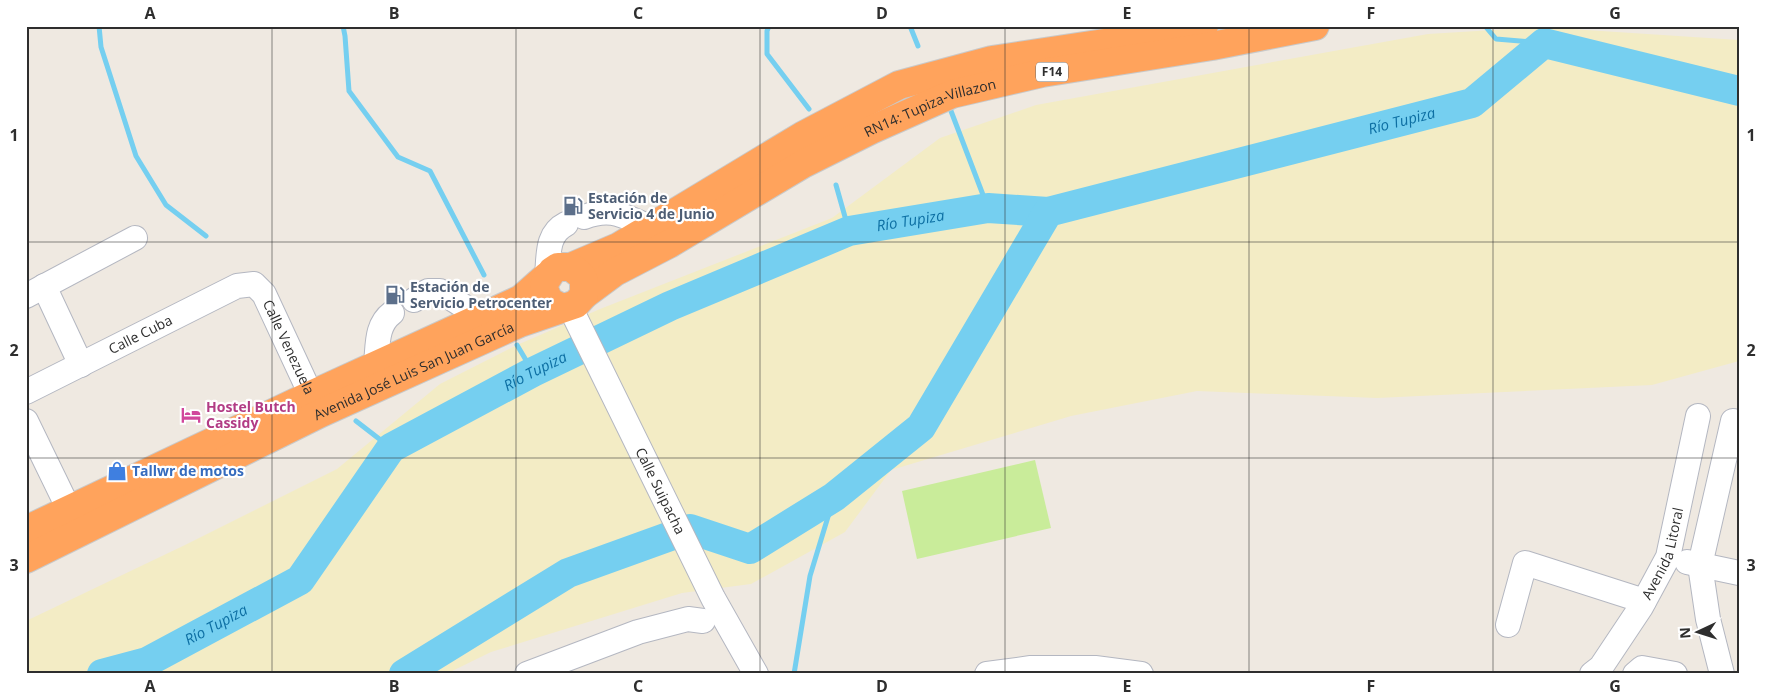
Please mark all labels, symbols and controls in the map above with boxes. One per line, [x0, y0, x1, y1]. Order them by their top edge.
text: A [144, 2, 156, 24]
text: B [389, 2, 399, 24]
text: C [633, 2, 643, 24]
text: D [876, 2, 888, 24]
text: E [1123, 2, 1132, 24]
text: F [1367, 2, 1375, 24]
text: G [1609, 2, 1621, 24]
road number: F14 [1036, 62, 1068, 82]
street label: RN14: Tupiza-Villazon [861, 74, 998, 141]
water label: Río Tupiza [1366, 102, 1438, 138]
text: 1 [9, 124, 19, 146]
text: 1 [1746, 124, 1756, 146]
place label: Estación de Servicio 4 de Junio [588, 188, 715, 223]
fuel station icon: Estación de Servicio 4 de Junio [562, 195, 584, 217]
water label: Río Tupiza [875, 204, 946, 235]
place label: Estación de Servicio Petrocenter [410, 277, 553, 312]
fuel station icon: Estación de Servicio Petrocenter [384, 284, 406, 306]
street label: Calle Venezuela [259, 297, 319, 397]
street label: Calle Cuba [105, 310, 175, 358]
street label: Avenida José Luis San Juan García [310, 317, 517, 424]
text: 2 [9, 339, 19, 361]
text: 2 [1746, 339, 1756, 361]
water label: Río Tupiza [500, 346, 570, 395]
place label: Hostel Butch Cassidy [206, 397, 296, 432]
hotel icon: Hostel Butch Cassidy [180, 404, 202, 426]
street label: Calle Suipacha [631, 444, 690, 537]
shop icon: Tallwr de motos [106, 460, 128, 482]
place label: Tallwr de motos [132, 461, 244, 480]
street label: Avenida Litoral [1637, 506, 1687, 603]
text: 3 [9, 554, 19, 576]
text: 3 [1746, 554, 1756, 576]
water label: Río Tupiza [181, 599, 251, 649]
north arrow [1672, 608, 1722, 658]
text: N [1675, 627, 1694, 639]
text: A [144, 675, 156, 697]
text: B [389, 675, 399, 697]
text: C [633, 675, 643, 697]
text: D [876, 675, 888, 697]
text: E [1123, 675, 1132, 697]
text: F [1367, 675, 1375, 697]
text: G [1609, 675, 1621, 697]

